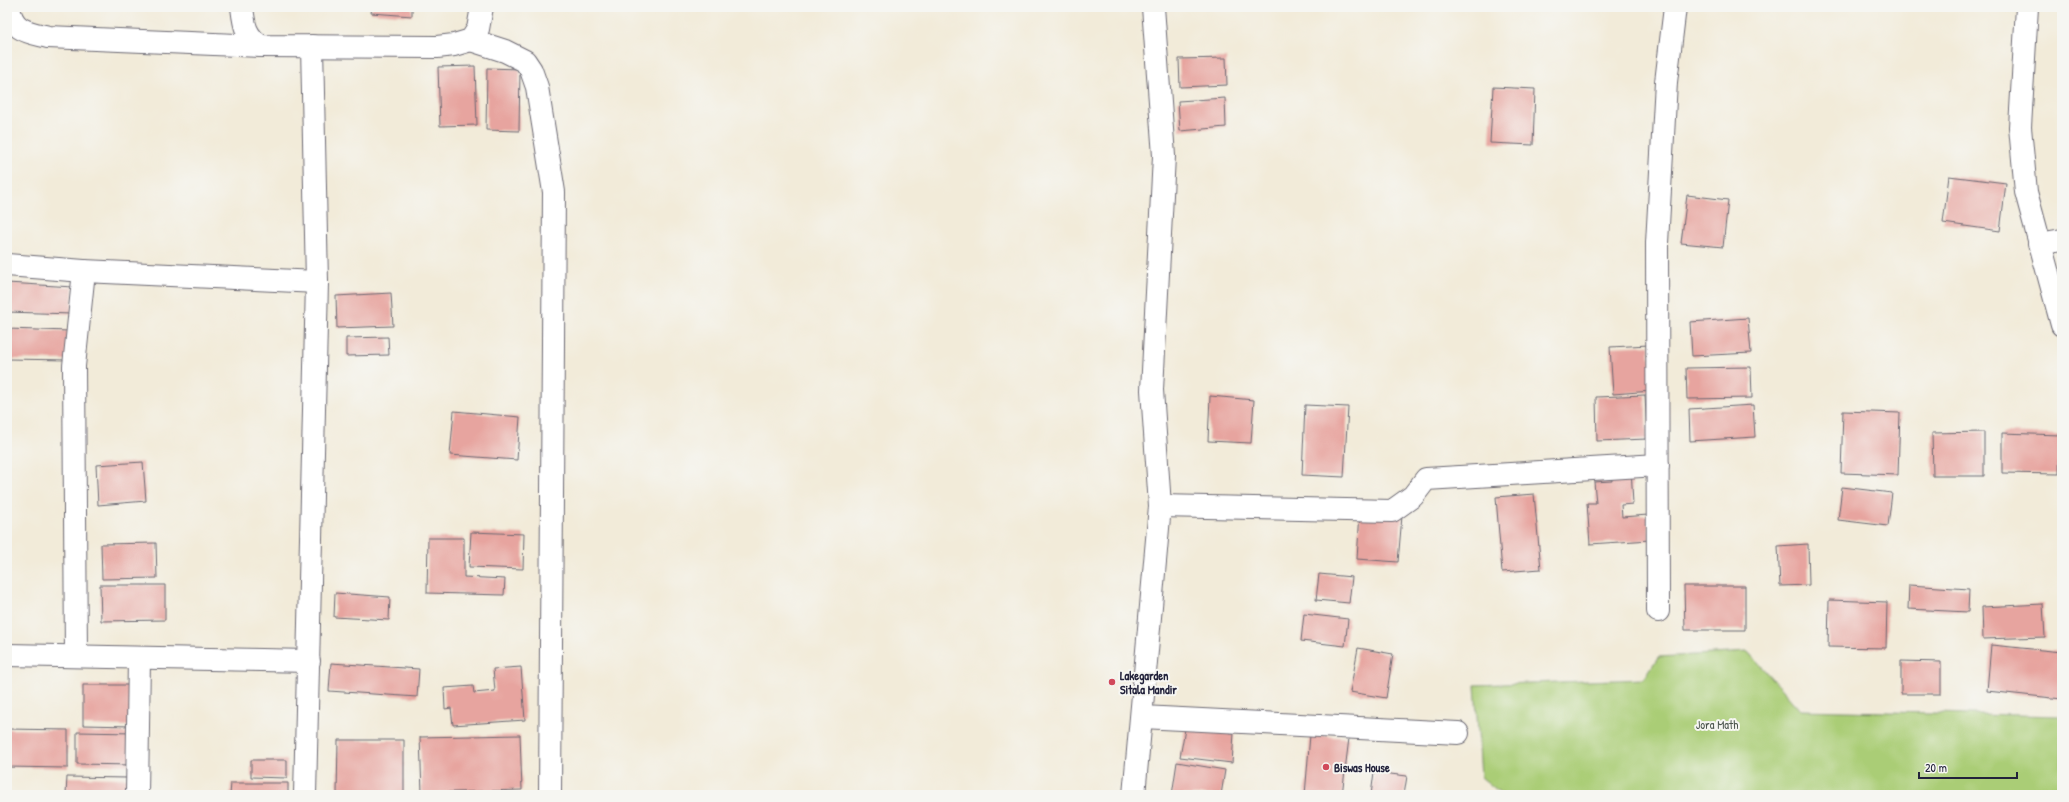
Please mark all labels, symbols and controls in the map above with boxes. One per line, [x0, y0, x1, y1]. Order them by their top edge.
place label: Lakegarden Sitala Mandir [1120, 667, 1177, 698]
marker: Lakegarden Sitala Mandir [1107, 677, 1117, 687]
park label: Jora Math [1696, 716, 1738, 733]
scale bar [1919, 754, 2017, 780]
place label: Biswas House [1334, 759, 1390, 776]
text: 20 m [1925, 759, 1947, 776]
marker: Biswas House [1321, 762, 1331, 772]

